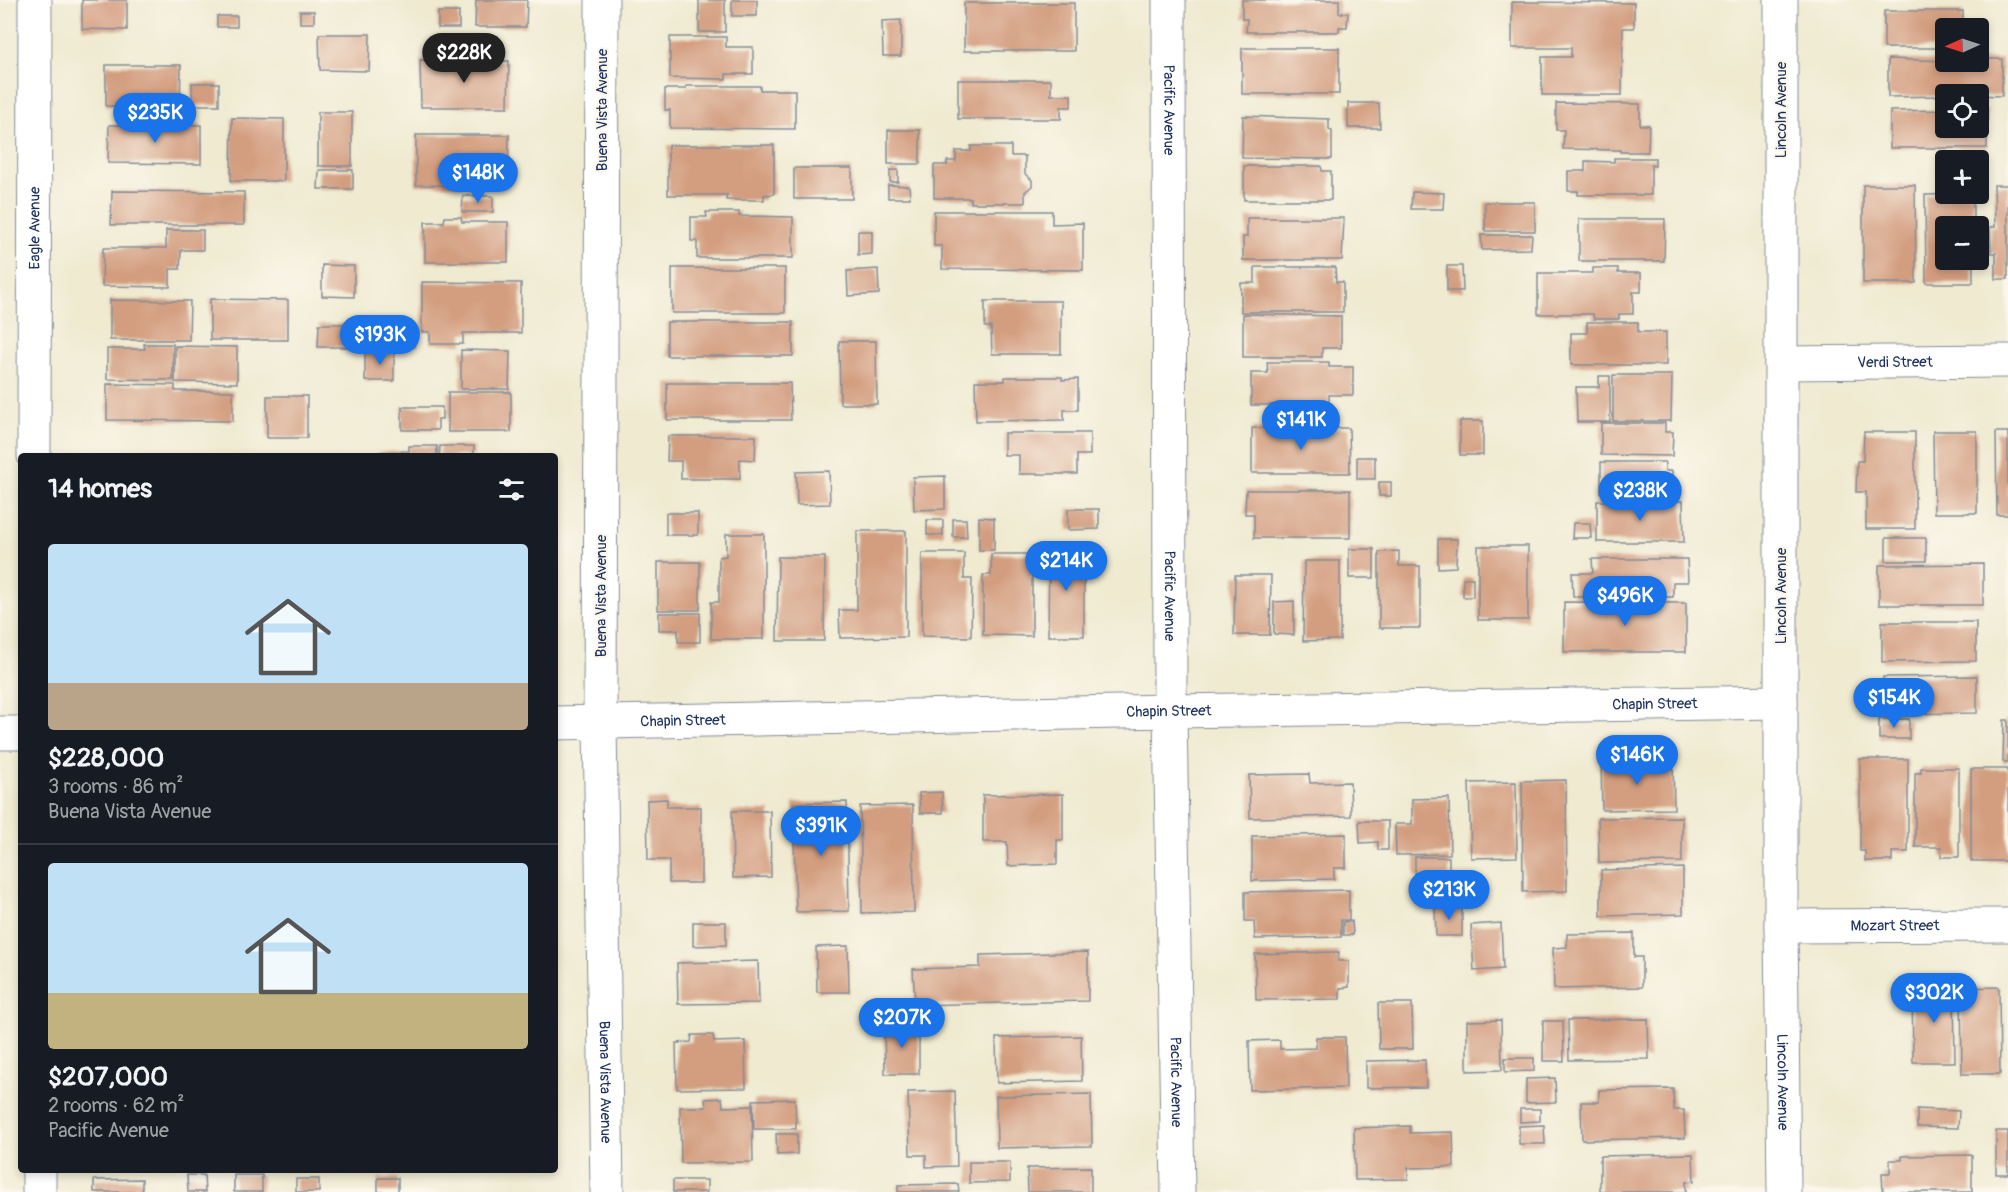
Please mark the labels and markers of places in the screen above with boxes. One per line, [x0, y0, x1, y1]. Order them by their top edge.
pin: $228K [422, 33, 506, 84]
pin: $235K [113, 93, 197, 144]
pin: $148K [436, 153, 520, 204]
pin: $193K [338, 315, 422, 366]
pin: $141K [1259, 400, 1343, 451]
pin: $238K [1598, 471, 1682, 522]
pin: $214K [1024, 541, 1108, 592]
pin: $496K [1583, 576, 1667, 627]
pin: $154K [1852, 678, 1936, 729]
pin: $146K [1595, 735, 1679, 786]
pin: $391K [779, 806, 863, 857]
pin: $213K [1407, 870, 1491, 921]
pin: $302K [1892, 973, 1976, 1024]
pin: $207K [860, 998, 944, 1049]

